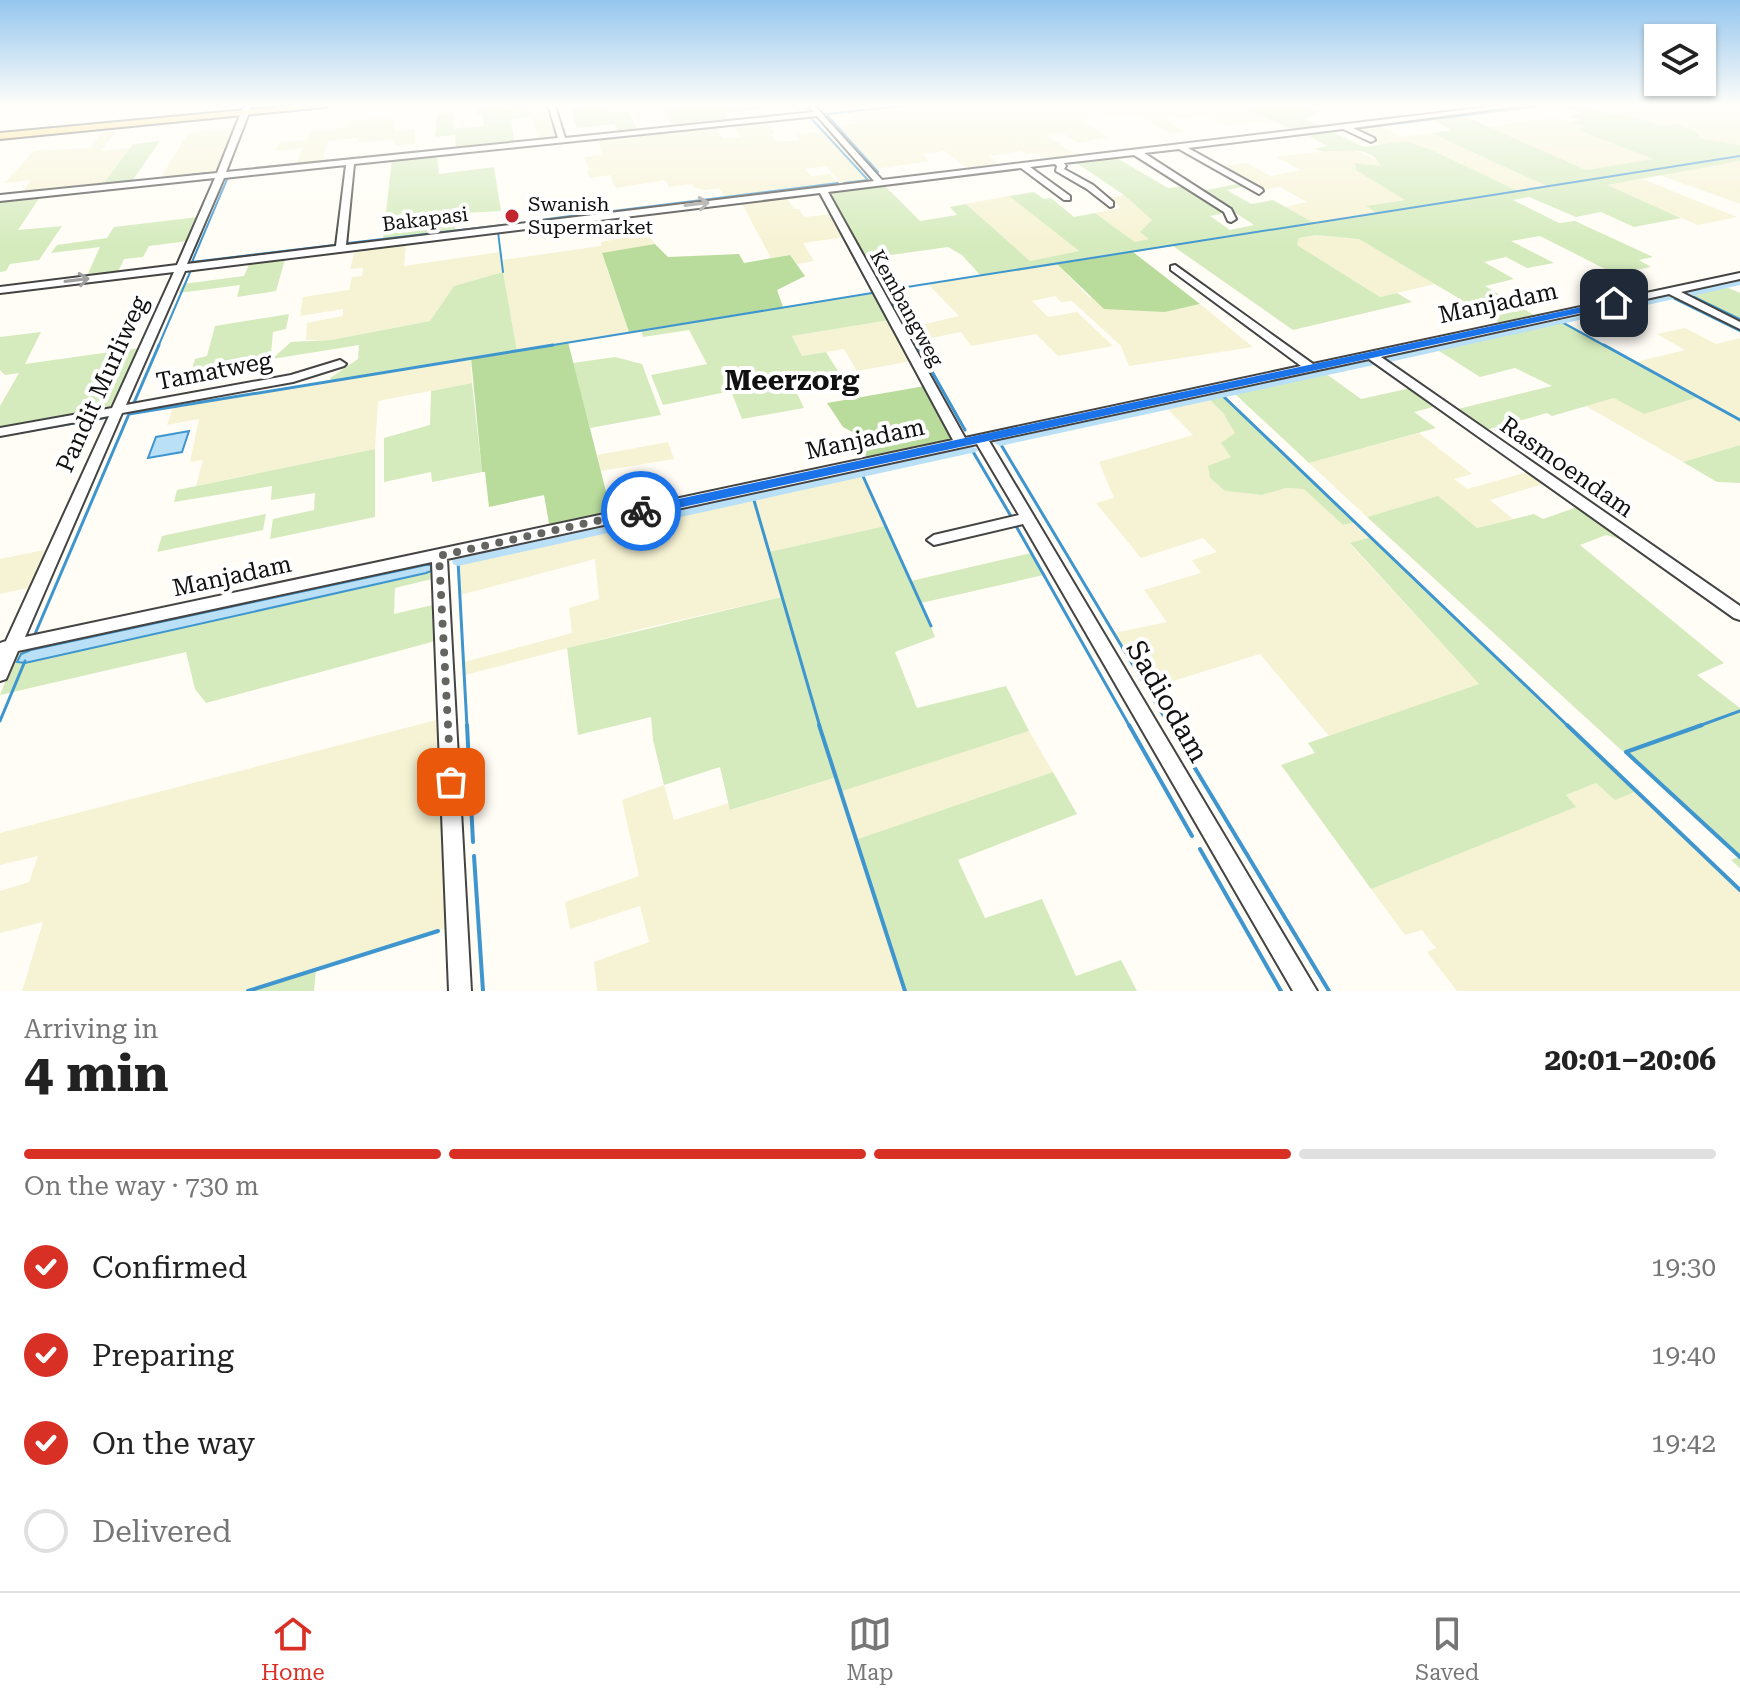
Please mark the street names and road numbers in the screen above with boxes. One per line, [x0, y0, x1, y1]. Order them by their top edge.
street label: Bakapasi [381, 202, 469, 236]
street label: Kembangweg [865, 246, 949, 371]
street label: Manjadam [1436, 277, 1560, 329]
street label: Pandit Murliweg [51, 291, 154, 477]
street label: Tamatweg [154, 346, 275, 396]
street label: Rasmoendam [1495, 411, 1639, 523]
street label: Manjadam [803, 413, 927, 465]
street label: Manjadam [170, 550, 294, 602]
street label: Sadiodam [1119, 634, 1216, 768]

